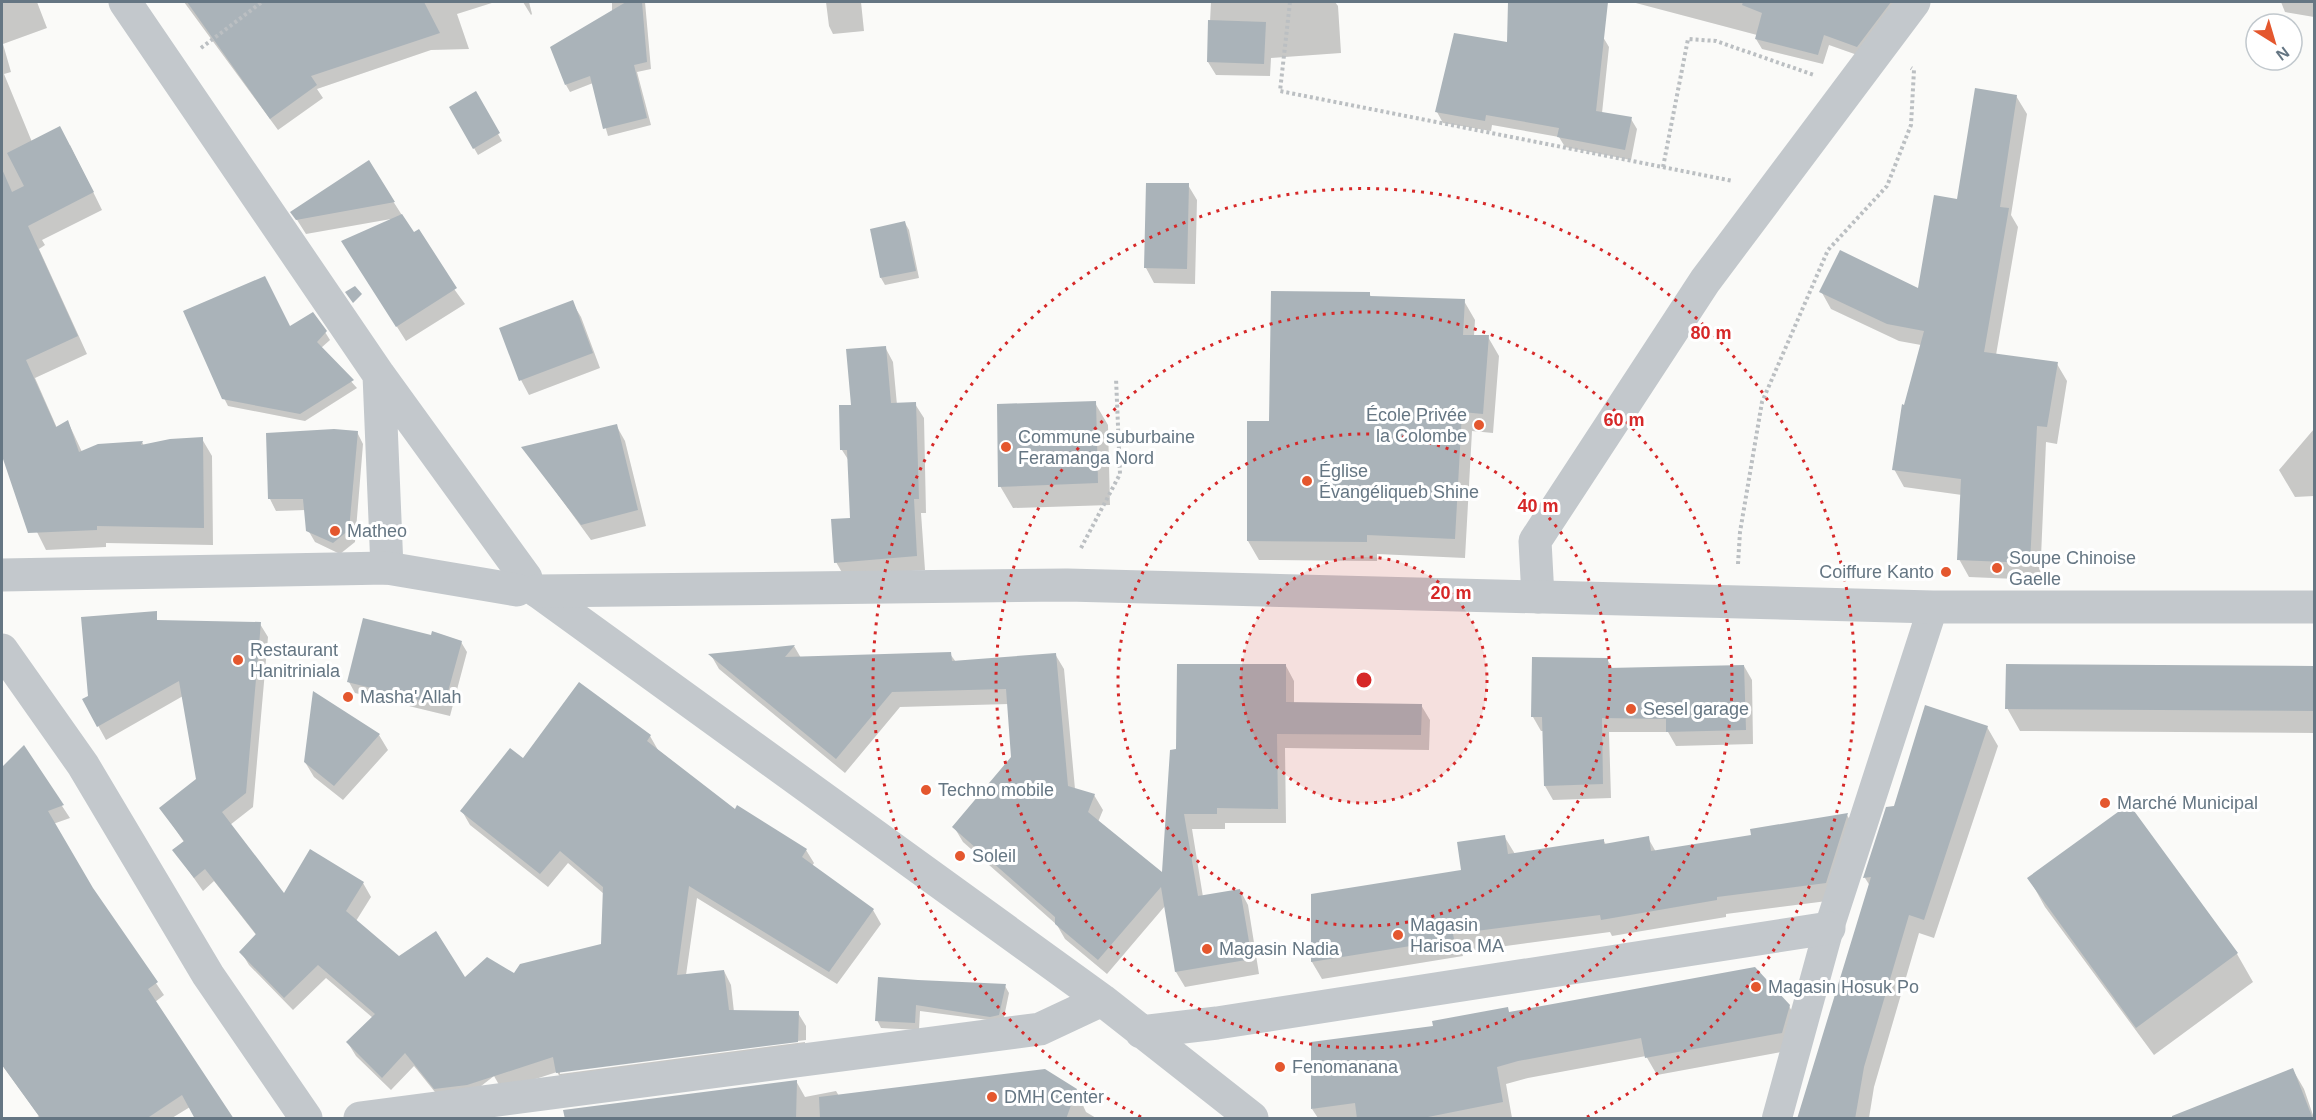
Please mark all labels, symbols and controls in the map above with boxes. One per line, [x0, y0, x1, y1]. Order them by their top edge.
north arrow [2244, 12, 2304, 72]
text: N [2273, 43, 2292, 64]
text: 80 m [1690, 323, 1732, 343]
place label: École Privée la Colombe [1366, 405, 1467, 446]
text: 60 m [1603, 410, 1645, 430]
marker: École Privée la Colombe [1472, 418, 1486, 432]
place label: Commune suburbaine Feramanga Nord [1018, 427, 1195, 468]
marker: Commune suburbaine Feramanga Nord [999, 440, 1013, 454]
place label: Église Évangéliqueb Shine [1319, 461, 1479, 502]
marker: Église Évangéliqueb Shine [1300, 474, 1314, 488]
text: 40 m [1517, 496, 1559, 516]
place label: Matheo [347, 521, 407, 541]
marker: Matheo [328, 524, 342, 538]
place label: Soupe Chinoise Gaelle [2009, 548, 2136, 589]
marker: Soupe Chinoise Gaelle [1990, 561, 2004, 575]
place label: Coiffure Kanto [1819, 562, 1934, 582]
marker: Coiffure Kanto [1939, 565, 1953, 579]
text: 20 m [1430, 583, 1472, 603]
place label: Restaurant Hanitriniala [250, 640, 341, 681]
marker: Restaurant Hanitriniala [231, 653, 245, 667]
centre of rings [1354, 670, 1374, 690]
place label: Masha' Allah [360, 687, 462, 707]
marker: Masha' Allah [341, 690, 355, 704]
place label: Sesel garage [1643, 699, 1749, 719]
marker: Sesel garage [1624, 702, 1638, 716]
place label: Techno mobile [938, 780, 1054, 800]
marker: Techno mobile [919, 783, 933, 797]
place label: Marché Municipal [2117, 793, 2258, 813]
marker: Marché Municipal [2098, 796, 2112, 810]
place label: Soleil [972, 846, 1016, 866]
marker: Soleil [953, 849, 967, 863]
place label: Magasin Harisoa MA [1410, 915, 1504, 956]
marker: Magasin Harisoa MA [1391, 928, 1405, 942]
place label: Magasin Nadia [1219, 939, 1340, 959]
marker: Magasin Nadia [1200, 942, 1214, 956]
place label: Magasin Hosuk Po [1768, 977, 1919, 997]
marker: Magasin Hosuk Po [1749, 980, 1763, 994]
place label: Fenomanana [1292, 1057, 1399, 1077]
marker: Fenomanana [1273, 1060, 1287, 1074]
place label: DMH Center [1004, 1087, 1104, 1107]
marker: DMH Center [985, 1090, 999, 1104]

